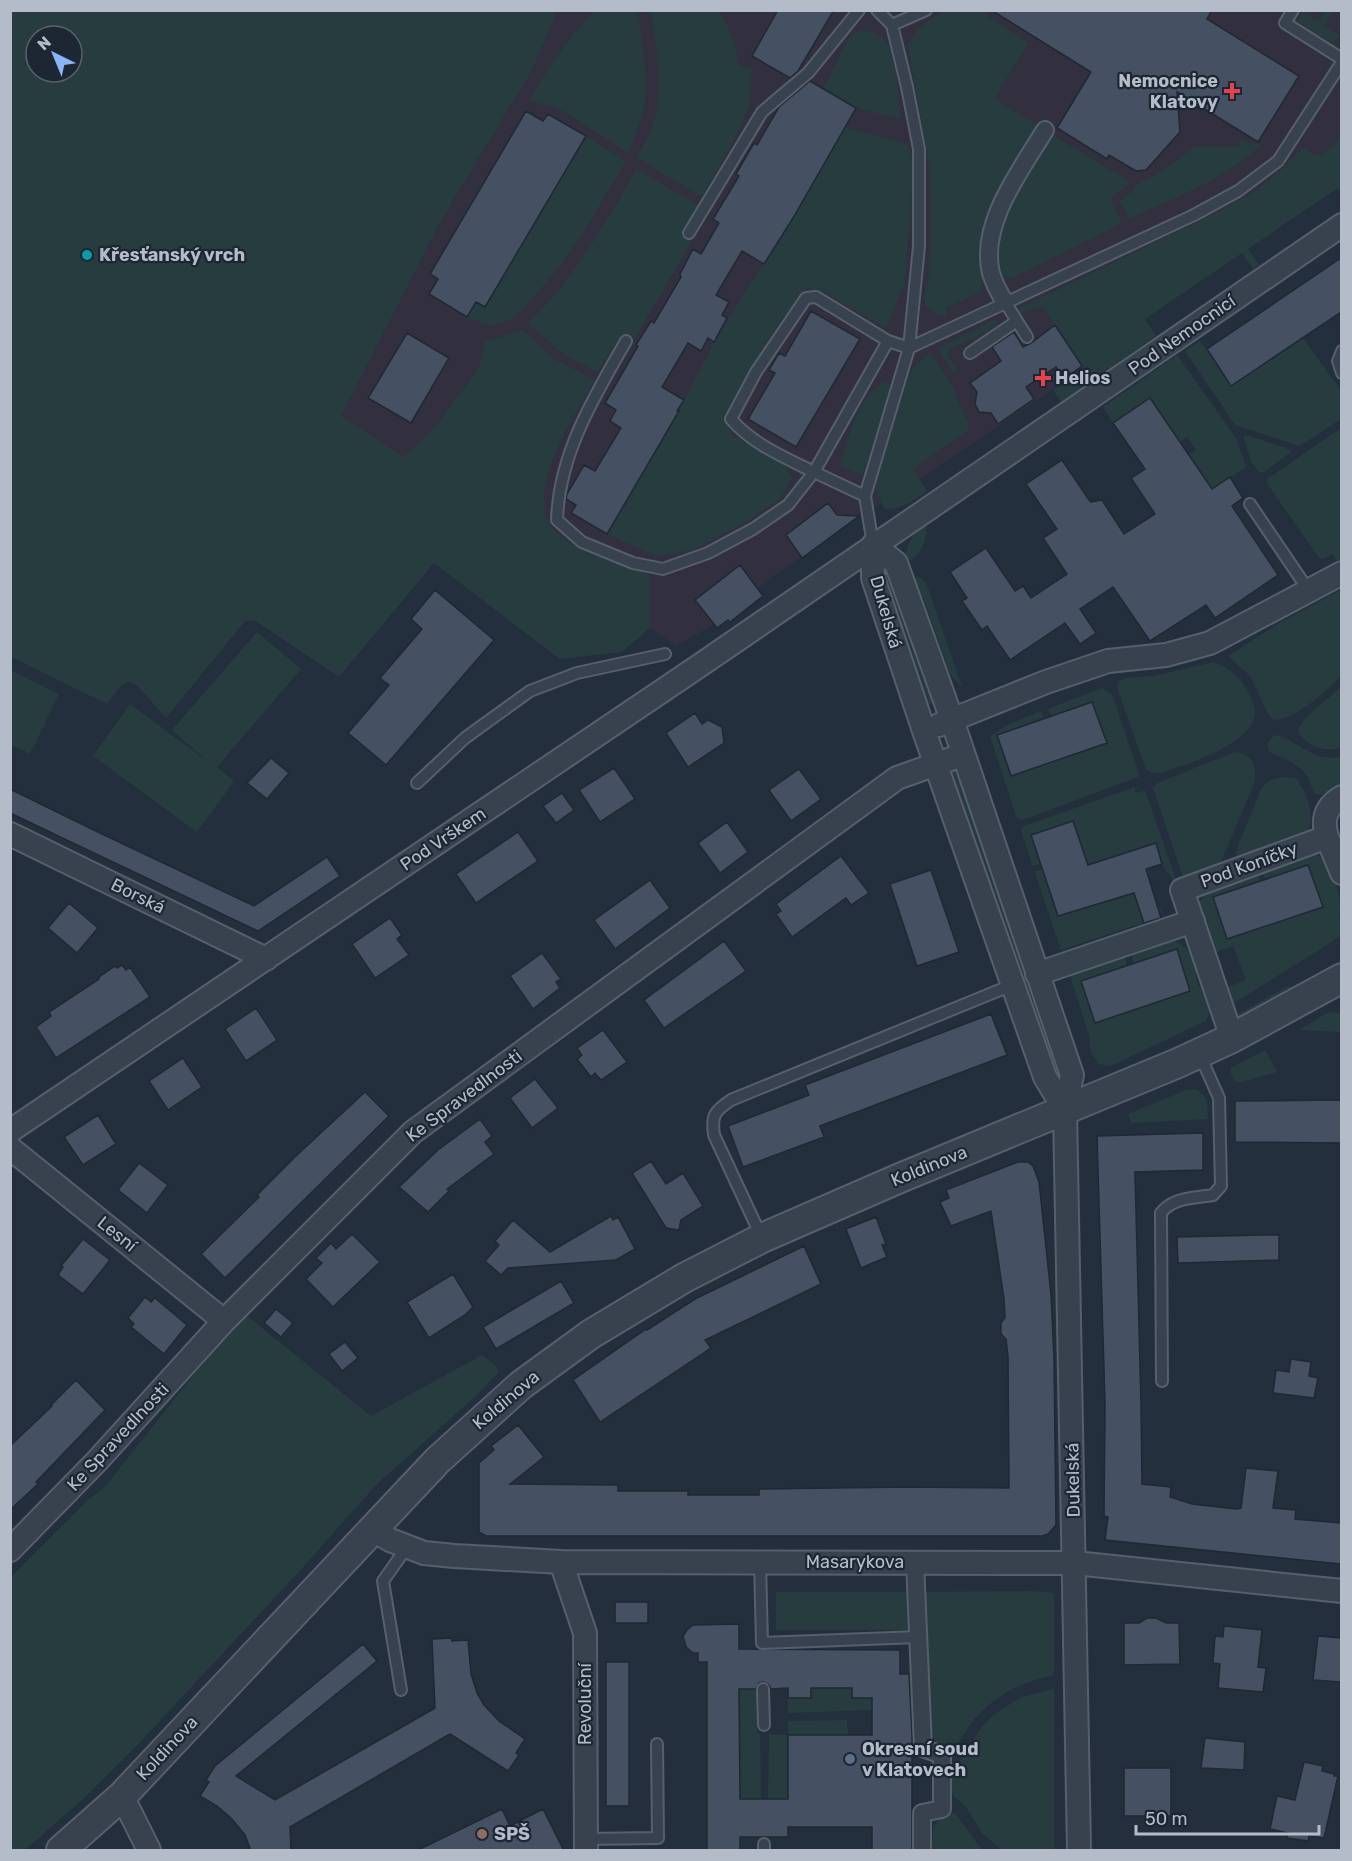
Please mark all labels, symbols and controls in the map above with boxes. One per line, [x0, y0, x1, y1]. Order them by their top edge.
north arrow [24, 24, 84, 84]
text: N [33, 33, 55, 54]
place label: Nemocnice Klatovy [1118, 70, 1218, 113]
marker: Nemocnice Klatovy [1223, 82, 1241, 100]
place label: Křesťanský vrch [99, 244, 245, 266]
marker: Křesťanský vrch [80, 248, 94, 262]
street label: Pod Nemocnicí [1124, 289, 1241, 380]
place label: Helios [1055, 367, 1110, 389]
marker: Helios [1036, 371, 1050, 385]
street label: Dukelská [865, 573, 907, 651]
street label: Pod Vrškem [396, 802, 490, 876]
street label: Pod Koníčky [1197, 837, 1301, 893]
street label: Borská [107, 874, 169, 918]
street label: Ke Spravedlnosti [402, 1045, 526, 1147]
street label: Koldinova [888, 1141, 970, 1191]
street label: Lesní [93, 1211, 142, 1258]
street label: Koldinova [468, 1366, 544, 1434]
street label: Ke Spravedlnosti [62, 1378, 174, 1496]
street label: Dukelská [1061, 1442, 1085, 1518]
street label: Masarykova [806, 1551, 904, 1573]
street label: Revoluční [574, 1661, 596, 1745]
street label: Koldinova [131, 1711, 203, 1785]
place label: Okresní soud v Klatovech [862, 1738, 979, 1781]
marker: Okresní soud v Klatovech [843, 1752, 857, 1766]
scale bar [1136, 1798, 1319, 1836]
text: 50 m [1145, 1808, 1188, 1830]
place label: SPŠ [494, 1823, 530, 1845]
marker: SPŠ [475, 1827, 489, 1841]

